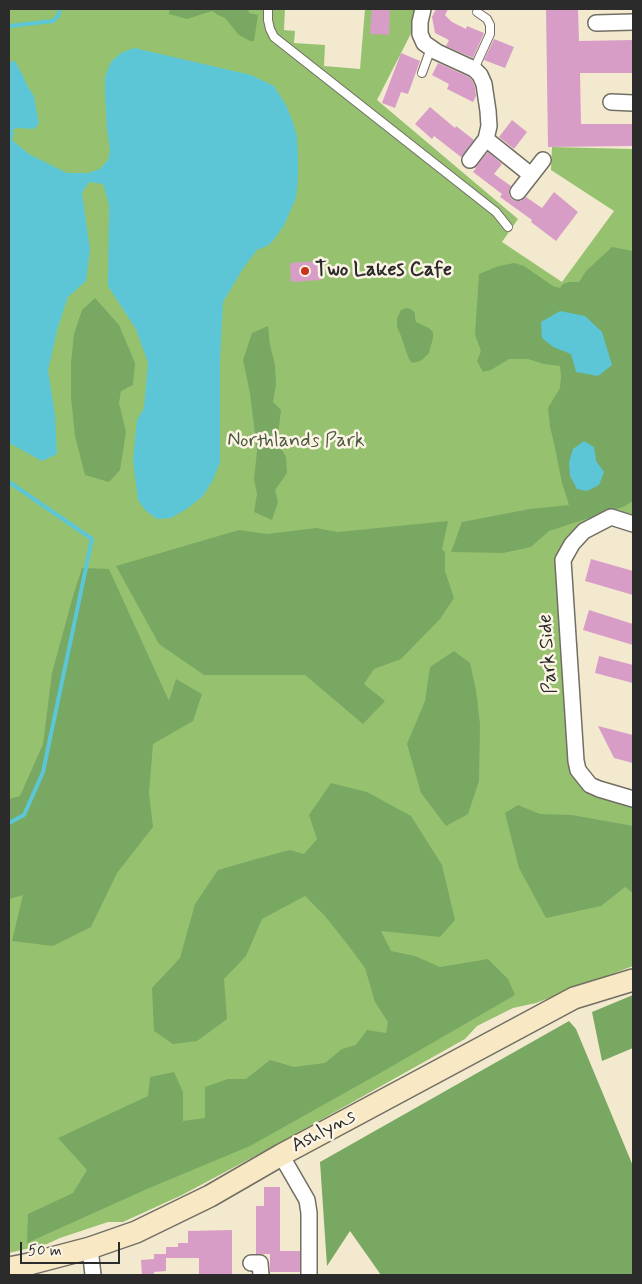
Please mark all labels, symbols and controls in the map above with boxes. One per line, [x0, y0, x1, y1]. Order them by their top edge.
place label: Two Lakes Cafe [315, 259, 452, 283]
marker: Two Lakes Cafe [299, 265, 311, 277]
park label: Northlands Park [227, 430, 365, 454]
street label: Park Side [534, 613, 564, 695]
street label: Ashlyns [288, 1105, 360, 1159]
scale bar [22, 1232, 122, 1264]
text: 50 m [28, 1241, 62, 1261]

